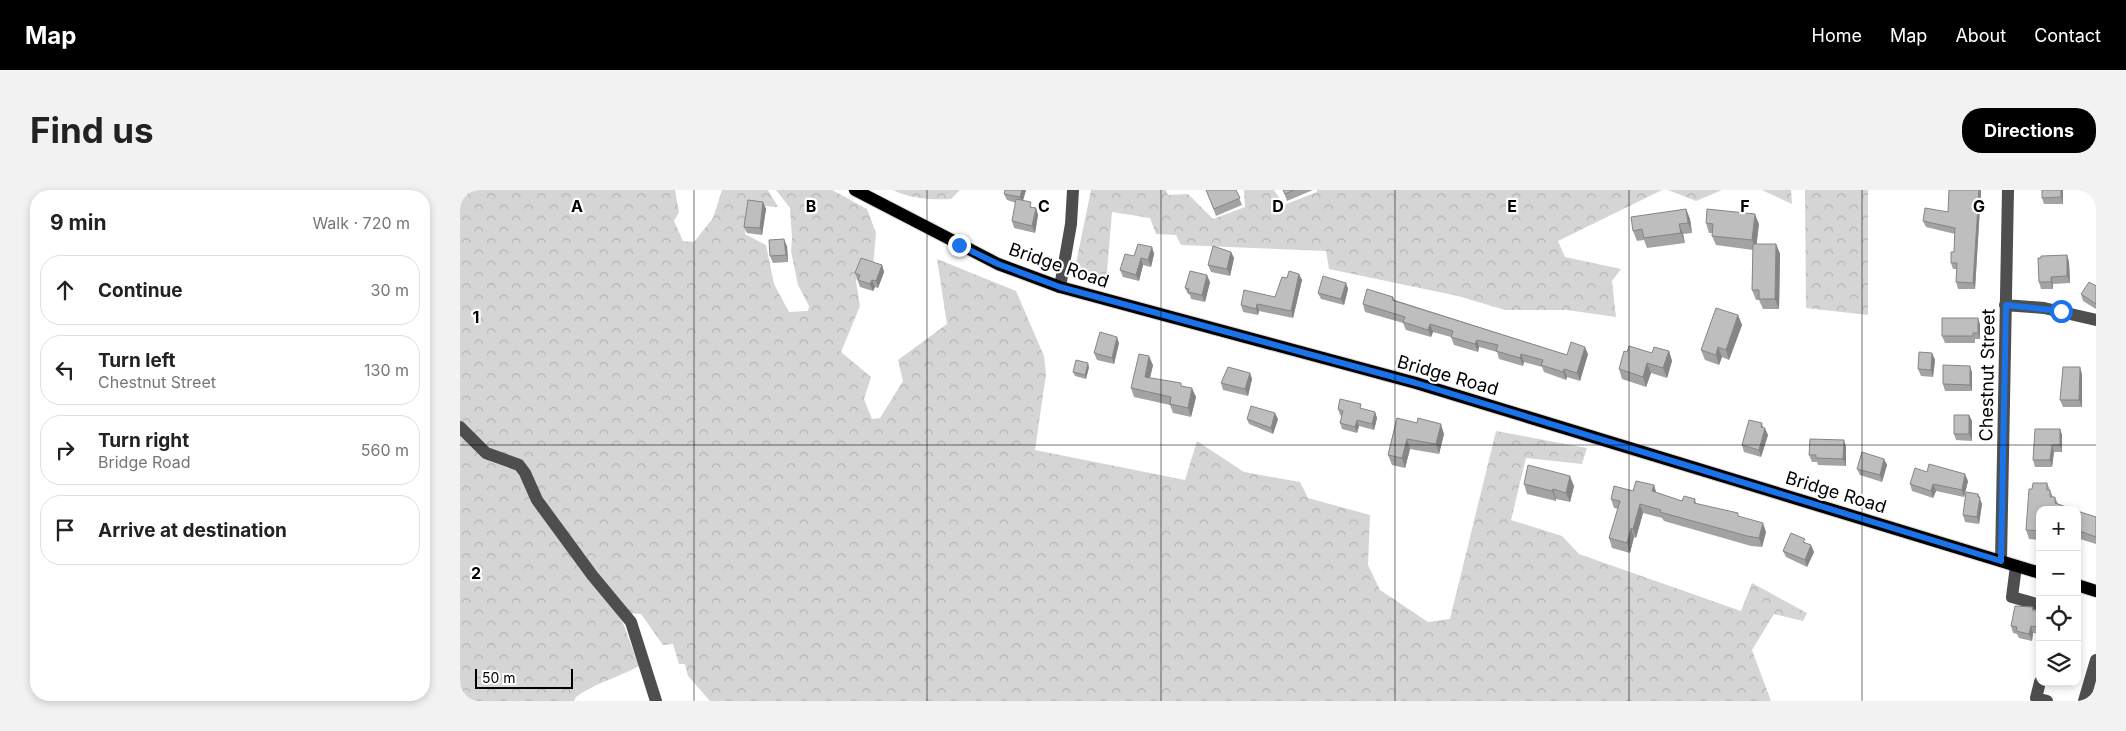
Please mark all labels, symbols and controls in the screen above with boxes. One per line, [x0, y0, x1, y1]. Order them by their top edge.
text: Map [25, 21, 76, 50]
text: Home [1812, 25, 1862, 46]
text: Map [1890, 25, 1927, 46]
text: About [1955, 25, 2006, 46]
text: Contact [2034, 25, 2101, 46]
button: Directions [1962, 108, 2096, 153]
text: Find us [30, 109, 154, 151]
text: A [571, 196, 583, 216]
text: B [806, 196, 816, 216]
text: C [1038, 196, 1050, 216]
text: D [1272, 196, 1284, 216]
text: E [1507, 196, 1517, 216]
text: F [1740, 196, 1750, 216]
text: G [1973, 196, 1985, 216]
text: 9 min [50, 210, 107, 235]
text: Walk · 720 m [312, 213, 410, 233]
route end [948, 234, 971, 257]
street label: Bridge Road [1006, 238, 1112, 292]
icon: ahead [51, 276, 79, 304]
text: Continue [98, 279, 183, 302]
text: 30 m [371, 280, 409, 300]
route start [2050, 300, 2073, 323]
text: 1 [473, 307, 479, 327]
street label: Chestnut Street [1975, 308, 1999, 442]
text: Turn left [98, 349, 176, 372]
street label: Bridge Road [1395, 351, 1501, 399]
icon: left [51, 356, 79, 384]
text: 130 m [364, 360, 409, 380]
text: Chestnut Street [98, 372, 216, 392]
text: Turn right [98, 429, 189, 452]
icon: right [51, 436, 79, 464]
text: 560 m [361, 440, 409, 460]
text: Bridge Road [98, 452, 191, 472]
street label: Bridge Road [1783, 467, 1889, 517]
map controls [2036, 506, 2081, 686]
button: + [2036, 506, 2081, 551]
icon: arrive [51, 516, 79, 544]
text: Arrive at destination [98, 519, 287, 542]
button: − [2036, 551, 2081, 596]
text: 2 [471, 563, 481, 583]
button: locate [2036, 596, 2081, 641]
button: layers [2036, 641, 2081, 686]
scale bar [475, 666, 572, 689]
text: 50 m [482, 669, 516, 686]

